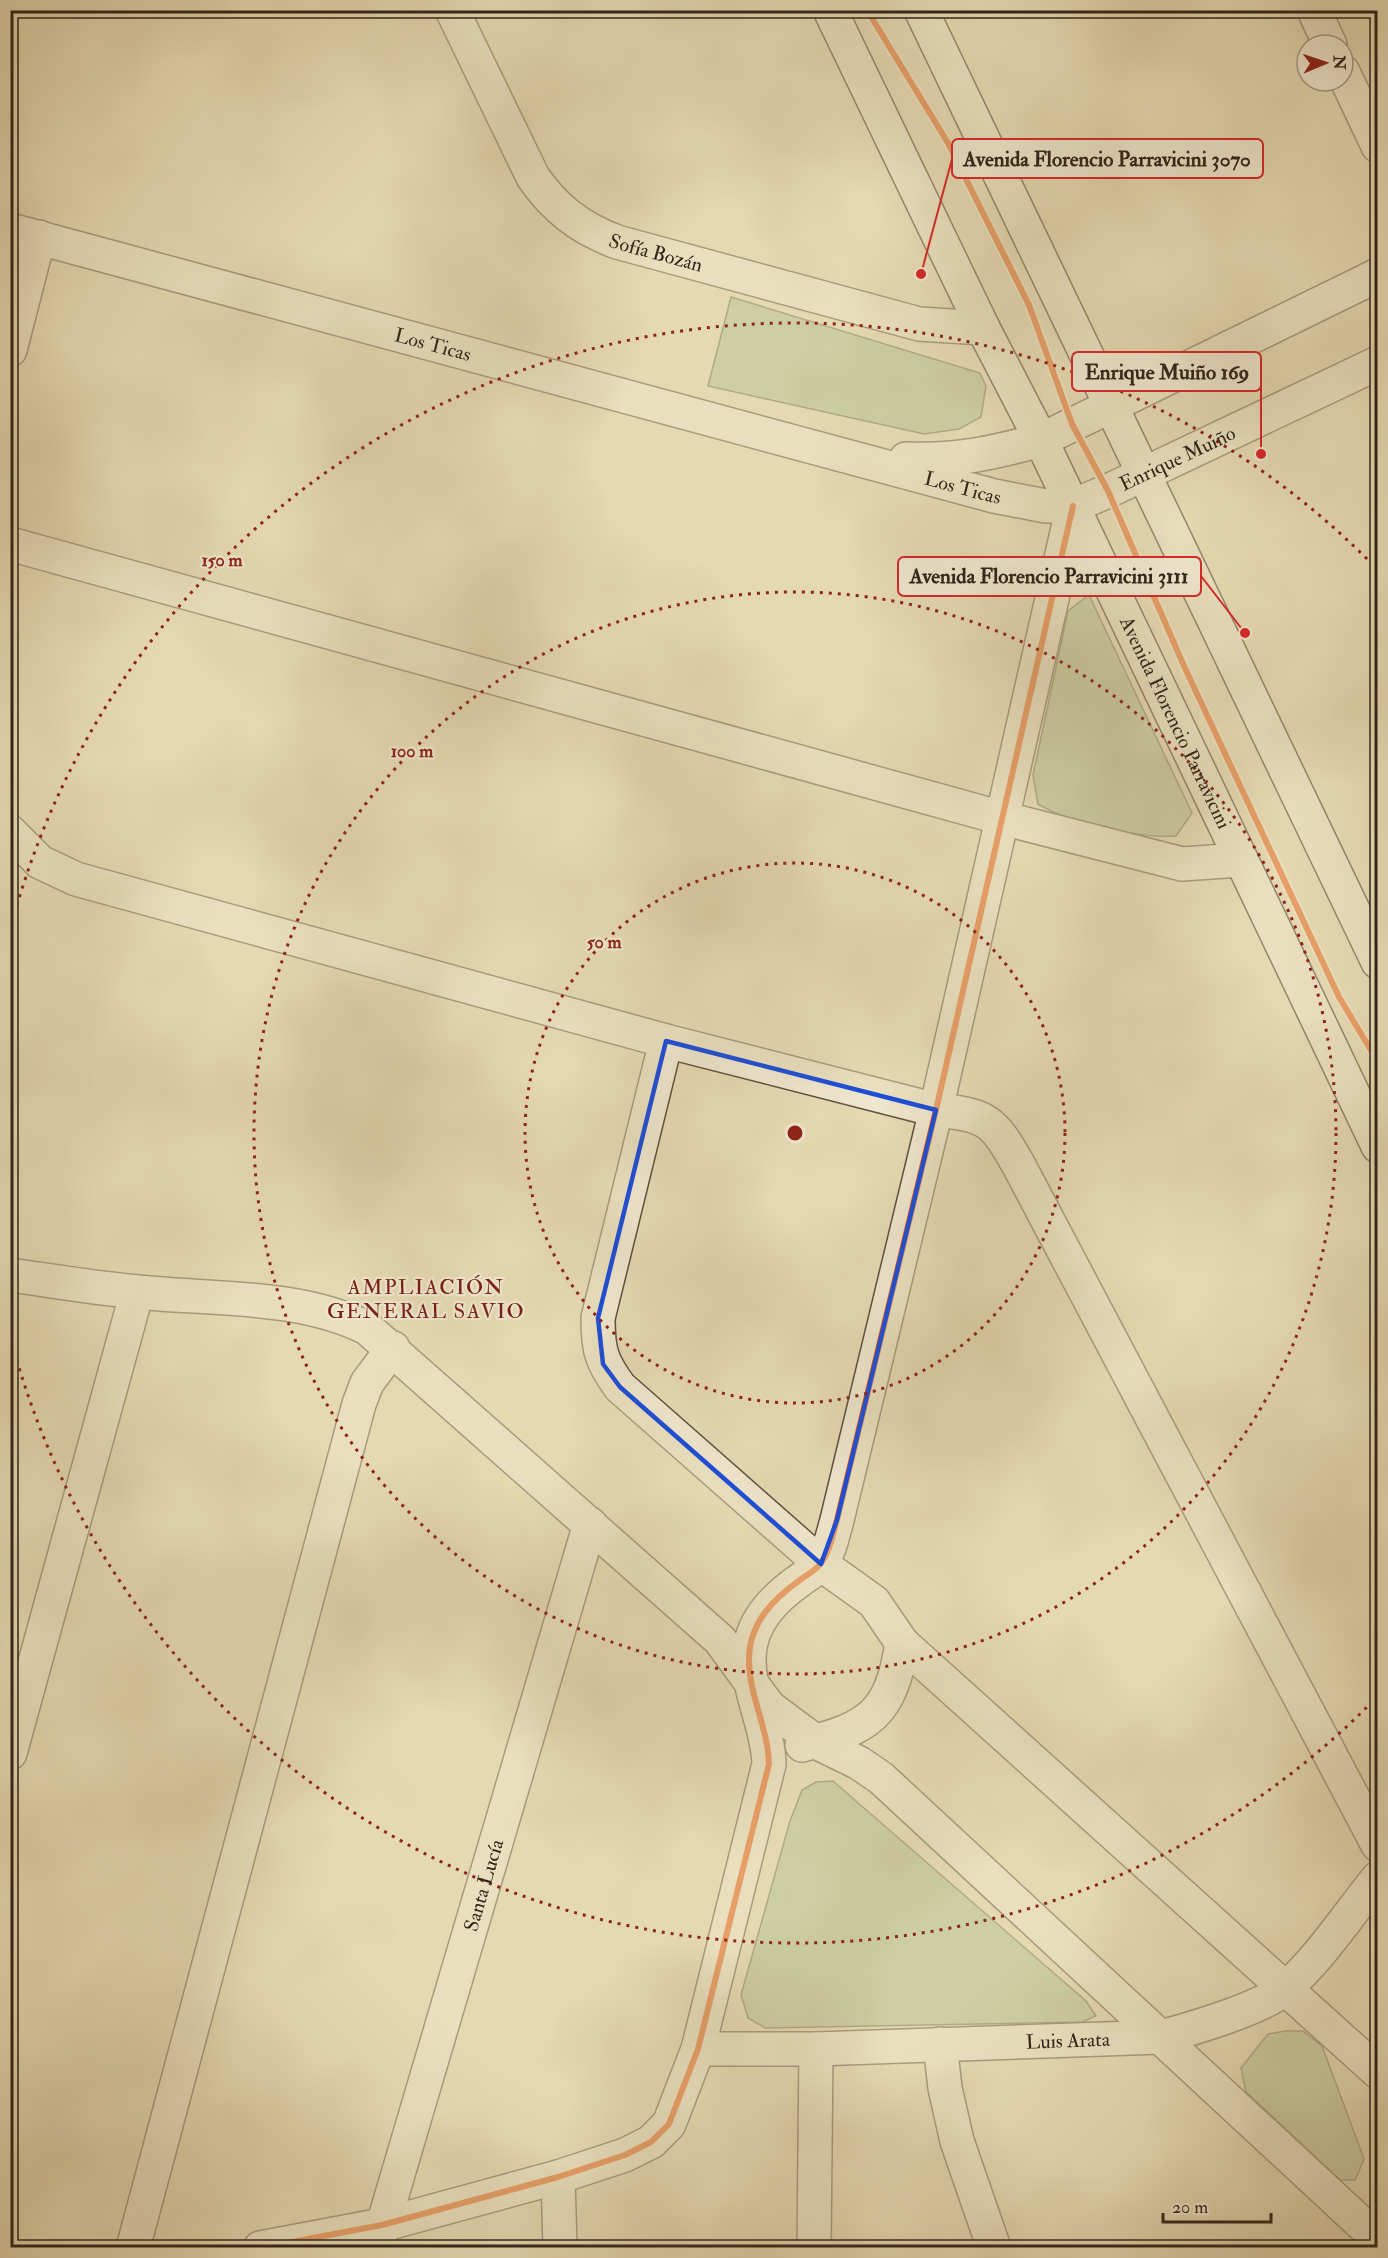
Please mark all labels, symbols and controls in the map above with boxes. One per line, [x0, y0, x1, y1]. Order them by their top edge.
north arrow [1295, 33, 1355, 93]
text: N [1329, 54, 1349, 71]
callout: Avenida Florencio Parravicini 3070 [952, 139, 1263, 178]
text: Avenida Florencio Parravicini 3070 [962, 146, 1251, 173]
street label: Sofía Bozán [605, 228, 706, 277]
street label: Los Ticas [392, 322, 474, 367]
callout: Enrique Muiño 169 [1072, 352, 1261, 391]
text: Enrique Muiño 169 [1085, 359, 1249, 386]
street label: Enrique Muiño [1115, 420, 1239, 496]
street label: Los Ticas [922, 465, 1003, 510]
text: 150 m [201, 549, 244, 572]
callout: Avenida Florencio Parravicini 3111 [898, 557, 1201, 596]
text: Avenida Florencio Parravicini 3111 [909, 563, 1188, 590]
street label: Avenida Florencio Parravicini [1114, 611, 1237, 833]
text: 100 m [391, 740, 434, 763]
text: 50 m [587, 931, 622, 954]
centre of rings [785, 1123, 805, 1143]
district label: AMPLIACIÓN GENERAL SAVIO [327, 1274, 525, 1325]
street label: Santa Lucía [458, 1835, 509, 1934]
street label: Luis Arata [1025, 2026, 1111, 2054]
scale bar [1163, 2186, 1271, 2224]
text: 20 m [1172, 2196, 1208, 2219]

